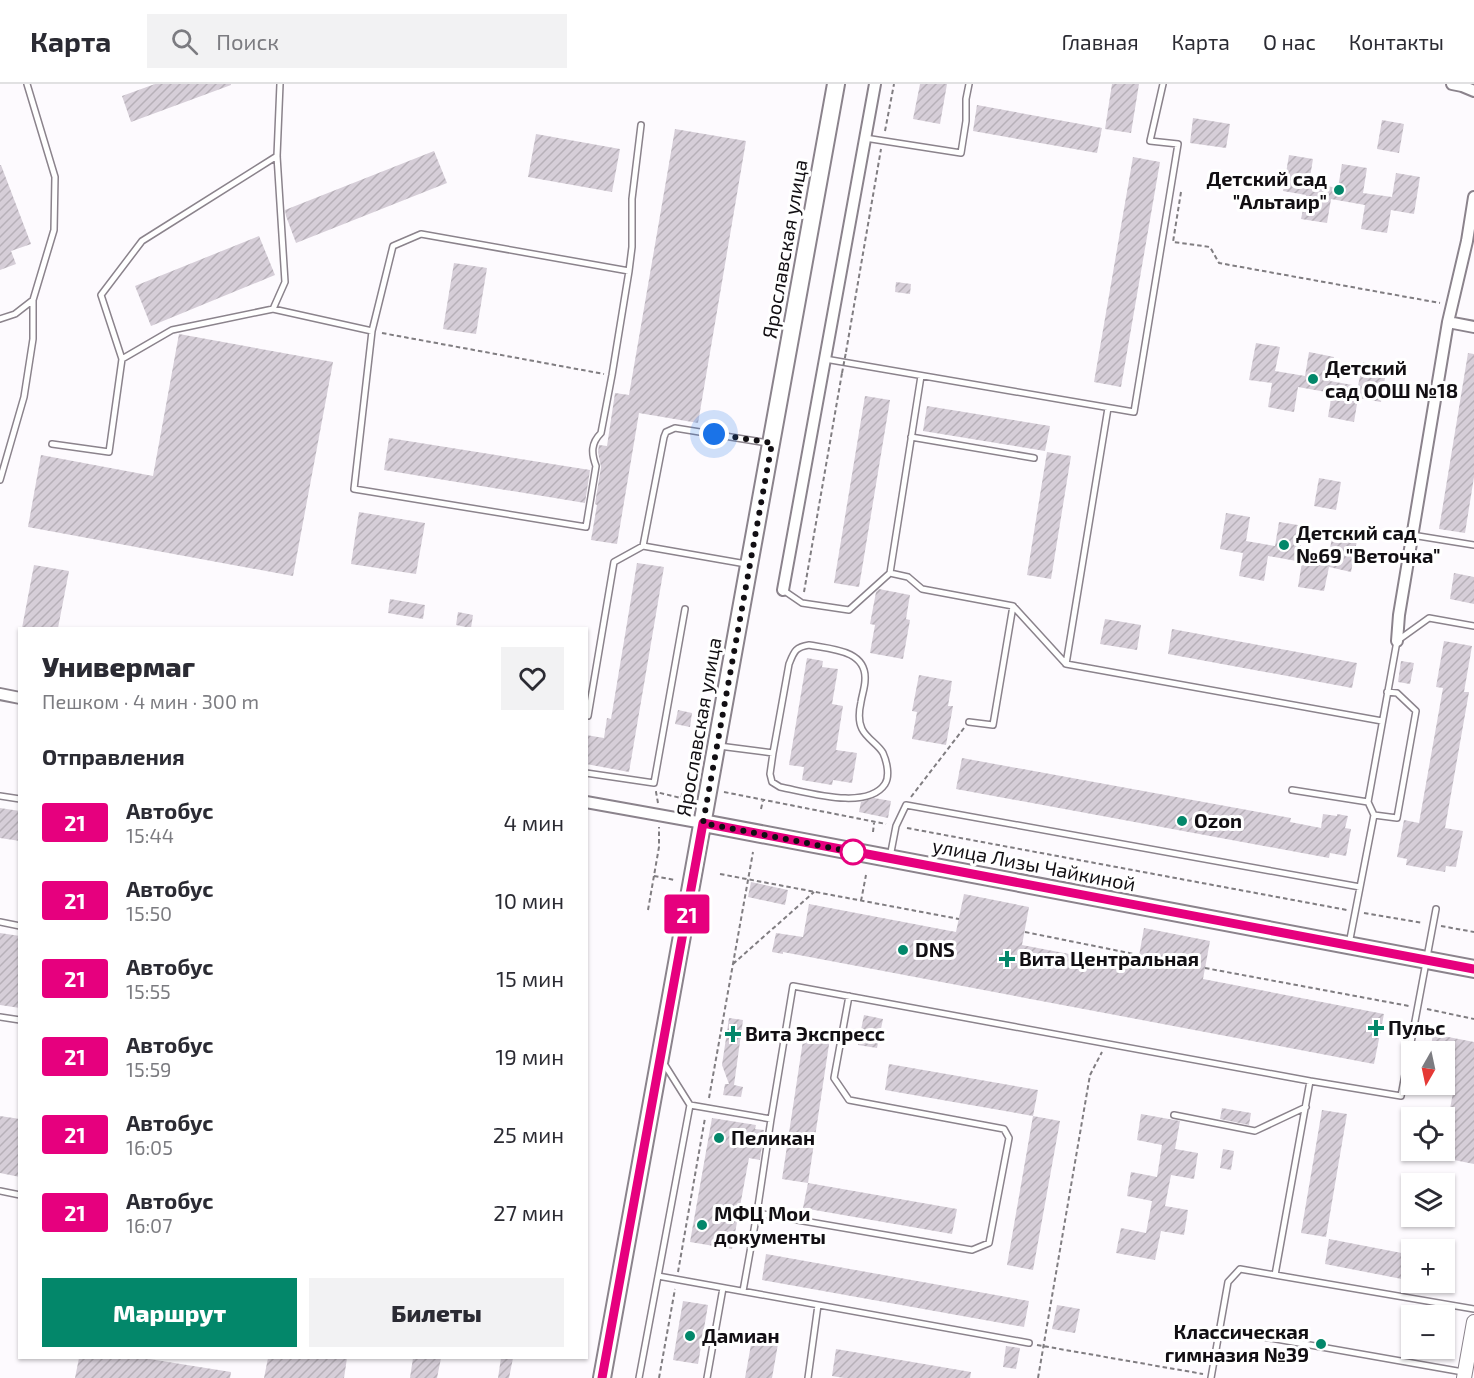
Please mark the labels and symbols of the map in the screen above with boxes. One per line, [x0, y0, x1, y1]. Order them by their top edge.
street label: Ярославская улица [756, 157, 813, 340]
place label: Детский сад "Альтаир" [1206, 166, 1327, 213]
marker: Детский сад "Альтаир" [1332, 183, 1346, 197]
place label: Детский сад ООШ №18 [1325, 355, 1458, 402]
marker: Детский сад ООШ №18 [1306, 372, 1320, 386]
your location [699, 419, 729, 449]
place label: Детский сад №69 "Веточка" [1296, 520, 1441, 567]
marker: Детский сад №69 "Веточка" [1277, 538, 1291, 552]
street label: Ярославская улица [670, 635, 727, 818]
place label: Ozon [1194, 808, 1242, 832]
marker: Ozon [1175, 814, 1189, 828]
street label: улица Лизы Чайкиной [930, 833, 1138, 896]
unlabelled marker [840, 839, 866, 865]
line badge: 21 [660, 894, 714, 934]
place label: DNS [915, 937, 955, 961]
marker: DNS [896, 943, 910, 957]
place label: Вита Центральная [1019, 946, 1199, 970]
marker: Вита Центральная [1000, 952, 1014, 966]
place label: Пульс [1388, 1015, 1445, 1039]
place label: Вита Экспресс [745, 1021, 885, 1045]
marker: Пульс [1369, 1021, 1383, 1035]
marker: Вита Экспресс [726, 1027, 740, 1041]
north arrow [1401, 1041, 1455, 1095]
place label: Пеликан [731, 1125, 815, 1149]
marker: Пеликан [712, 1131, 726, 1145]
place label: МФЦ Мои документы [714, 1201, 826, 1248]
marker: МФЦ Мои документы [695, 1218, 709, 1232]
place label: Классическая гимназия №39 [1165, 1319, 1309, 1366]
place label: Дамиан [702, 1323, 780, 1347]
marker: Дамиан [683, 1329, 697, 1343]
marker: Классическая гимназия №39 [1314, 1337, 1328, 1351]

